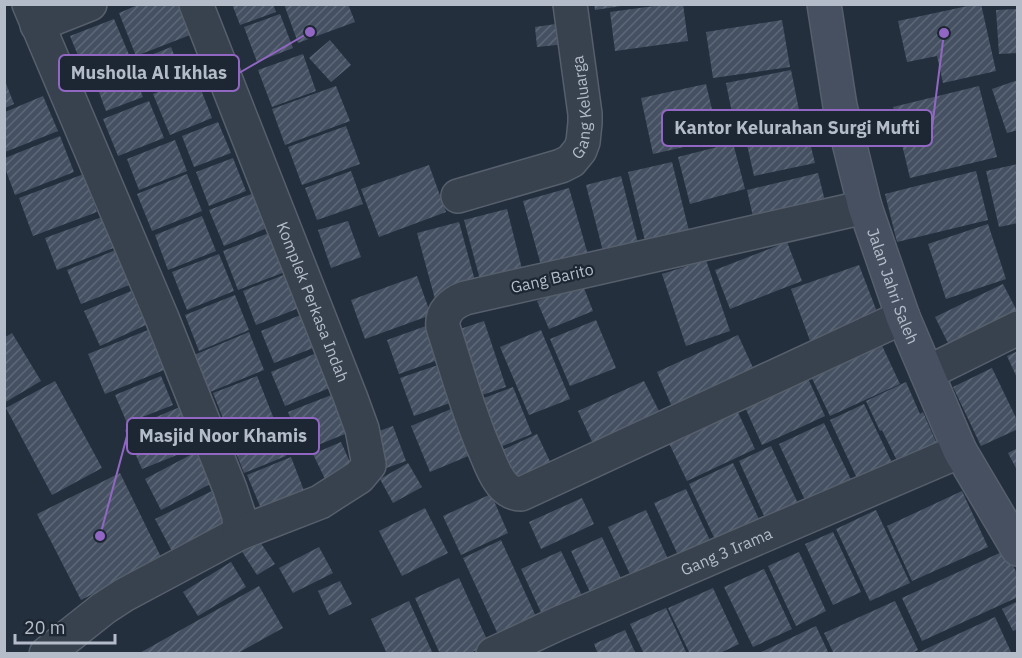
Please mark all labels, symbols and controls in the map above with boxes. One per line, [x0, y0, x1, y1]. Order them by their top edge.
street label: Gang Keluarga [567, 54, 595, 163]
callout: Musholla Al Ikhlas [59, 55, 239, 91]
text: Musholla Al Ikhlas [71, 61, 227, 84]
callout: Kantor Kelurahan Surgi Mufti [662, 110, 932, 146]
text: Kantor Kelurahan Surgi Mufti [674, 116, 920, 139]
street label: Komplek Perkasa Indah [272, 219, 354, 385]
street label: Jalan Jahri Saleh [863, 225, 923, 347]
street label: Gang Barito [509, 259, 595, 297]
callout: Masjid Noor Khamis [127, 418, 319, 454]
text: Masjid Noor Khamis [139, 424, 307, 447]
street label: Gang 3 Irama [678, 523, 776, 580]
scale bar [15, 607, 116, 645]
text: 20 m [24, 616, 66, 639]

